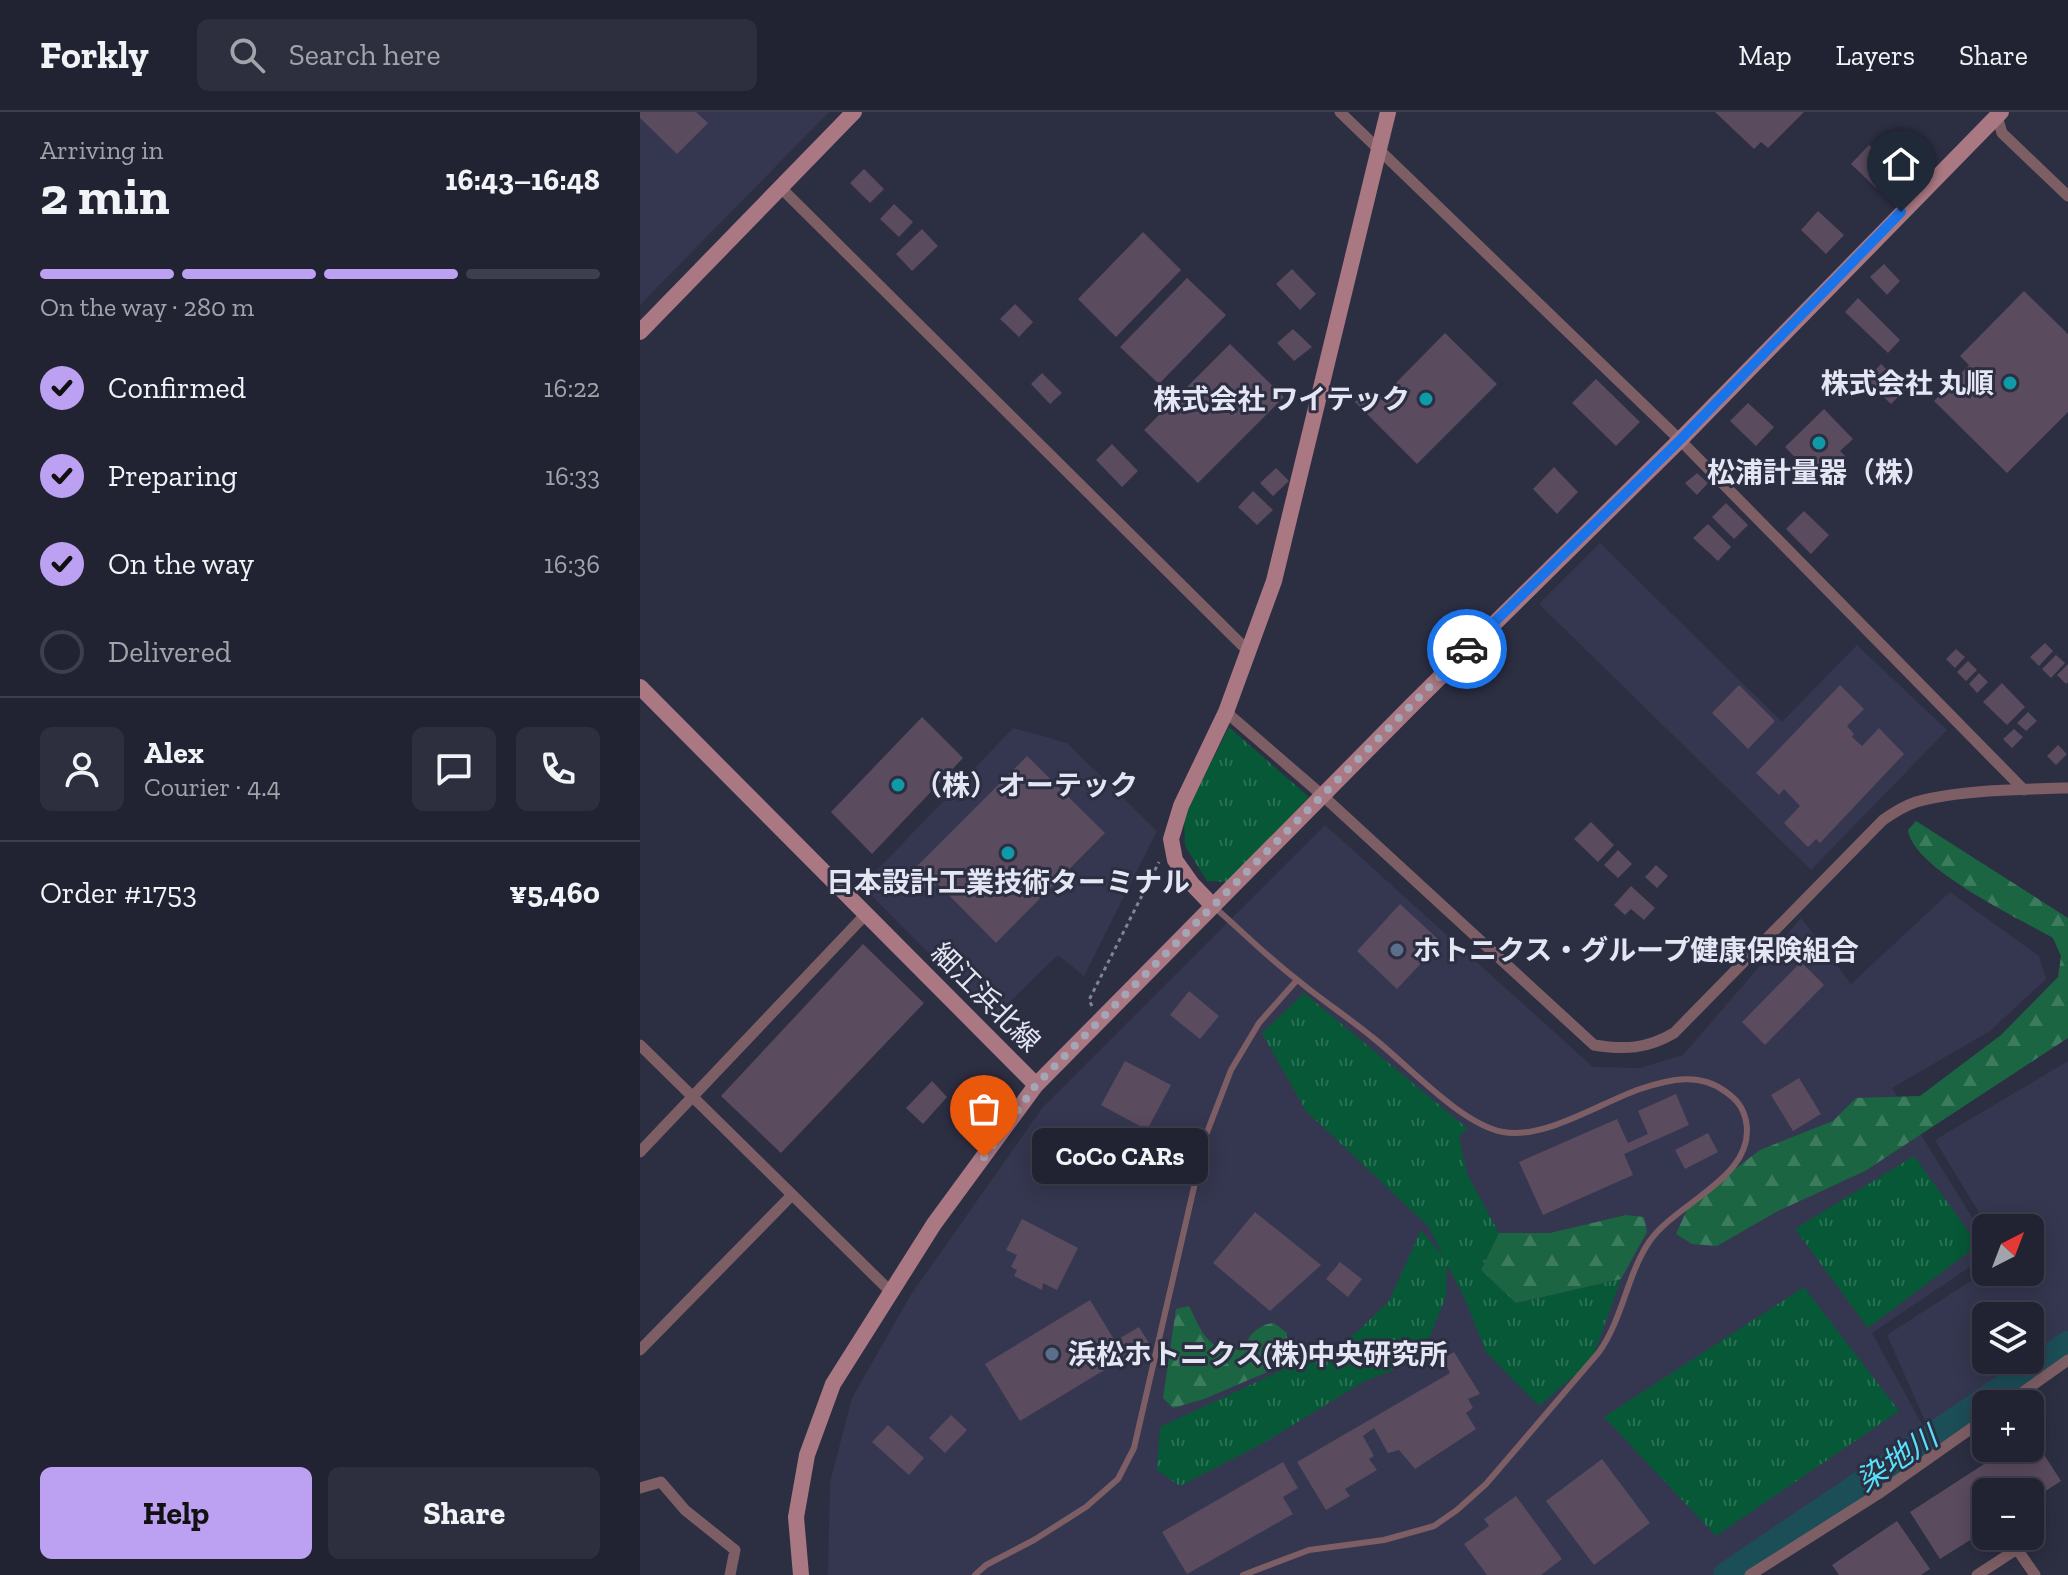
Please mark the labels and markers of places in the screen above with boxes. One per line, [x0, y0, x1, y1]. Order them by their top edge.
pin [1867, 130, 1935, 212]
place label: 株式会社 丸順 [1821, 367, 1994, 400]
marker: 株式会社 丸順 [2001, 374, 2019, 392]
place label: 株式会社 ワイテック [1153, 383, 1410, 416]
marker: 株式会社 ワイテック [1417, 390, 1435, 408]
marker: 松浦計量器（株） [1810, 434, 1828, 452]
place label: 松浦計量器（株） [1707, 456, 1931, 489]
place label: （株）オーテック [914, 769, 1138, 802]
marker: （株）オーテック [889, 776, 907, 794]
marker: 日本設計工業技術ターミナル [999, 844, 1017, 862]
place label: 日本設計工業技術ターミナル [826, 866, 1190, 899]
place label: ホトニクス・グループ健康保険組合 [1413, 934, 1858, 967]
marker: ホトニクス・グループ健康保険組合 [1388, 941, 1406, 959]
pin [950, 1075, 1018, 1157]
callout: CoCo CARs [1032, 1129, 1208, 1185]
place label: 浜松ホトニクス(株)中央研究所 [1068, 1338, 1447, 1371]
marker: 浜松ホトニクス(株)中央研究所 [1043, 1345, 1061, 1363]

